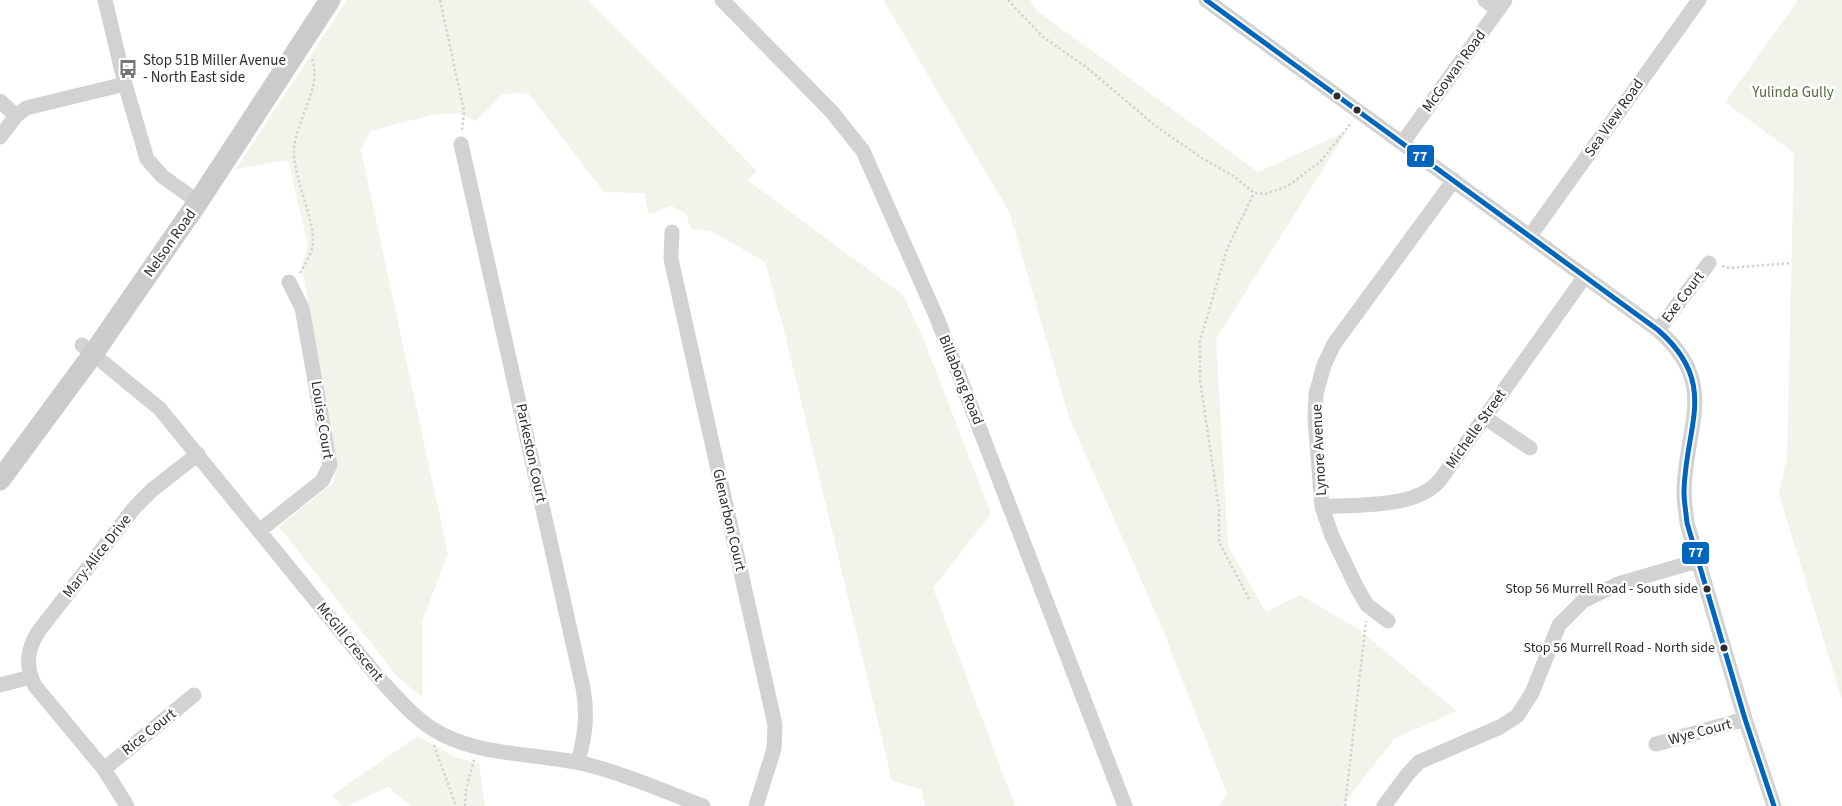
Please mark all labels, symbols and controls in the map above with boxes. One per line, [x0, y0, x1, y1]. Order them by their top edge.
street label: McGowan Road [1417, 26, 1491, 116]
place label: Stop 51B Miller Avenue - North East side [143, 50, 286, 88]
bus stop icon: Stop 51B Miller Avenue - North East side [117, 58, 139, 80]
street label: Sea View Road [1579, 75, 1649, 161]
park label: Yulinda Gully [1751, 82, 1834, 103]
unlabelled marker [1332, 91, 1342, 101]
unlabelled marker [1352, 105, 1362, 115]
line badge: 77 [1406, 144, 1435, 168]
text: 77 [1413, 147, 1427, 167]
street label: Nelson Road [139, 205, 201, 281]
street label: Exe Court [1657, 267, 1709, 327]
street label: Billabong Road [933, 332, 989, 428]
street label: Louise Court [305, 379, 339, 461]
street label: Michelle Street [1441, 385, 1511, 473]
street label: Parkeston Court [510, 402, 552, 504]
street label: Lynore Avenue [1306, 404, 1332, 496]
street label: Glenarbon Court [707, 467, 751, 573]
street label: Mary-Alice Drive [58, 510, 136, 602]
line badge: 77 [1681, 541, 1710, 565]
text: 77 [1689, 543, 1703, 563]
place label: Stop 56 Murrell Road - South side [1505, 579, 1698, 599]
marker: Stop 56 Murrell Road - South side [1702, 584, 1712, 594]
street label: McGill Crescent [312, 598, 388, 686]
place label: Stop 56 Murrell Road - North side [1524, 638, 1715, 658]
marker: Stop 56 Murrell Road - North side [1719, 643, 1729, 653]
street label: Rice Court [117, 704, 181, 760]
street label: Wye Court [1666, 714, 1734, 750]

